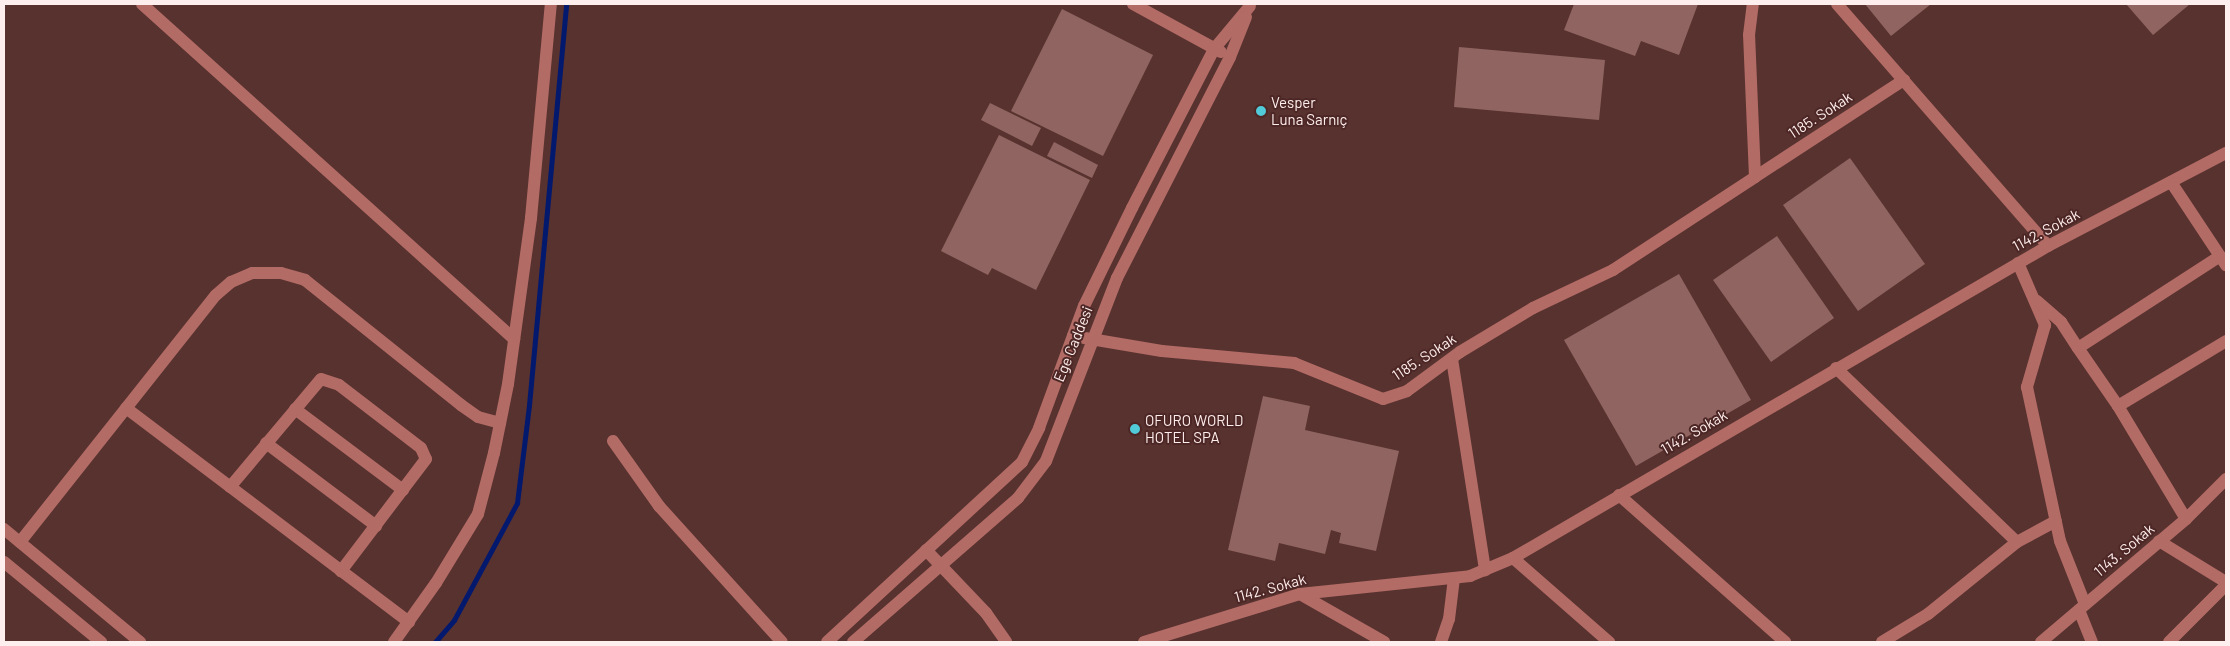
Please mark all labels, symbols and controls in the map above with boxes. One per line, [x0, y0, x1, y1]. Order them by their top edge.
street label: 1185. Sokak [1785, 88, 1855, 142]
place label: Vesper Luna Sarnıç [1271, 93, 1347, 128]
marker: Vesper Luna Sarnıç [1255, 105, 1267, 117]
street label: 1142. Sokak [2009, 205, 2083, 255]
street label: Ege Caddesi [1050, 304, 1096, 384]
street label: 1185. Sokak [1389, 330, 1459, 384]
street label: 1142. Sokak [1658, 406, 1730, 458]
place label: OFURO WORLD HOTEL SPA [1145, 411, 1243, 446]
marker: OFURO WORLD HOTEL SPA [1129, 423, 1141, 435]
street label: 1143. Sokak [2090, 520, 2158, 580]
street label: 1142. Sokak [1232, 570, 1308, 606]

